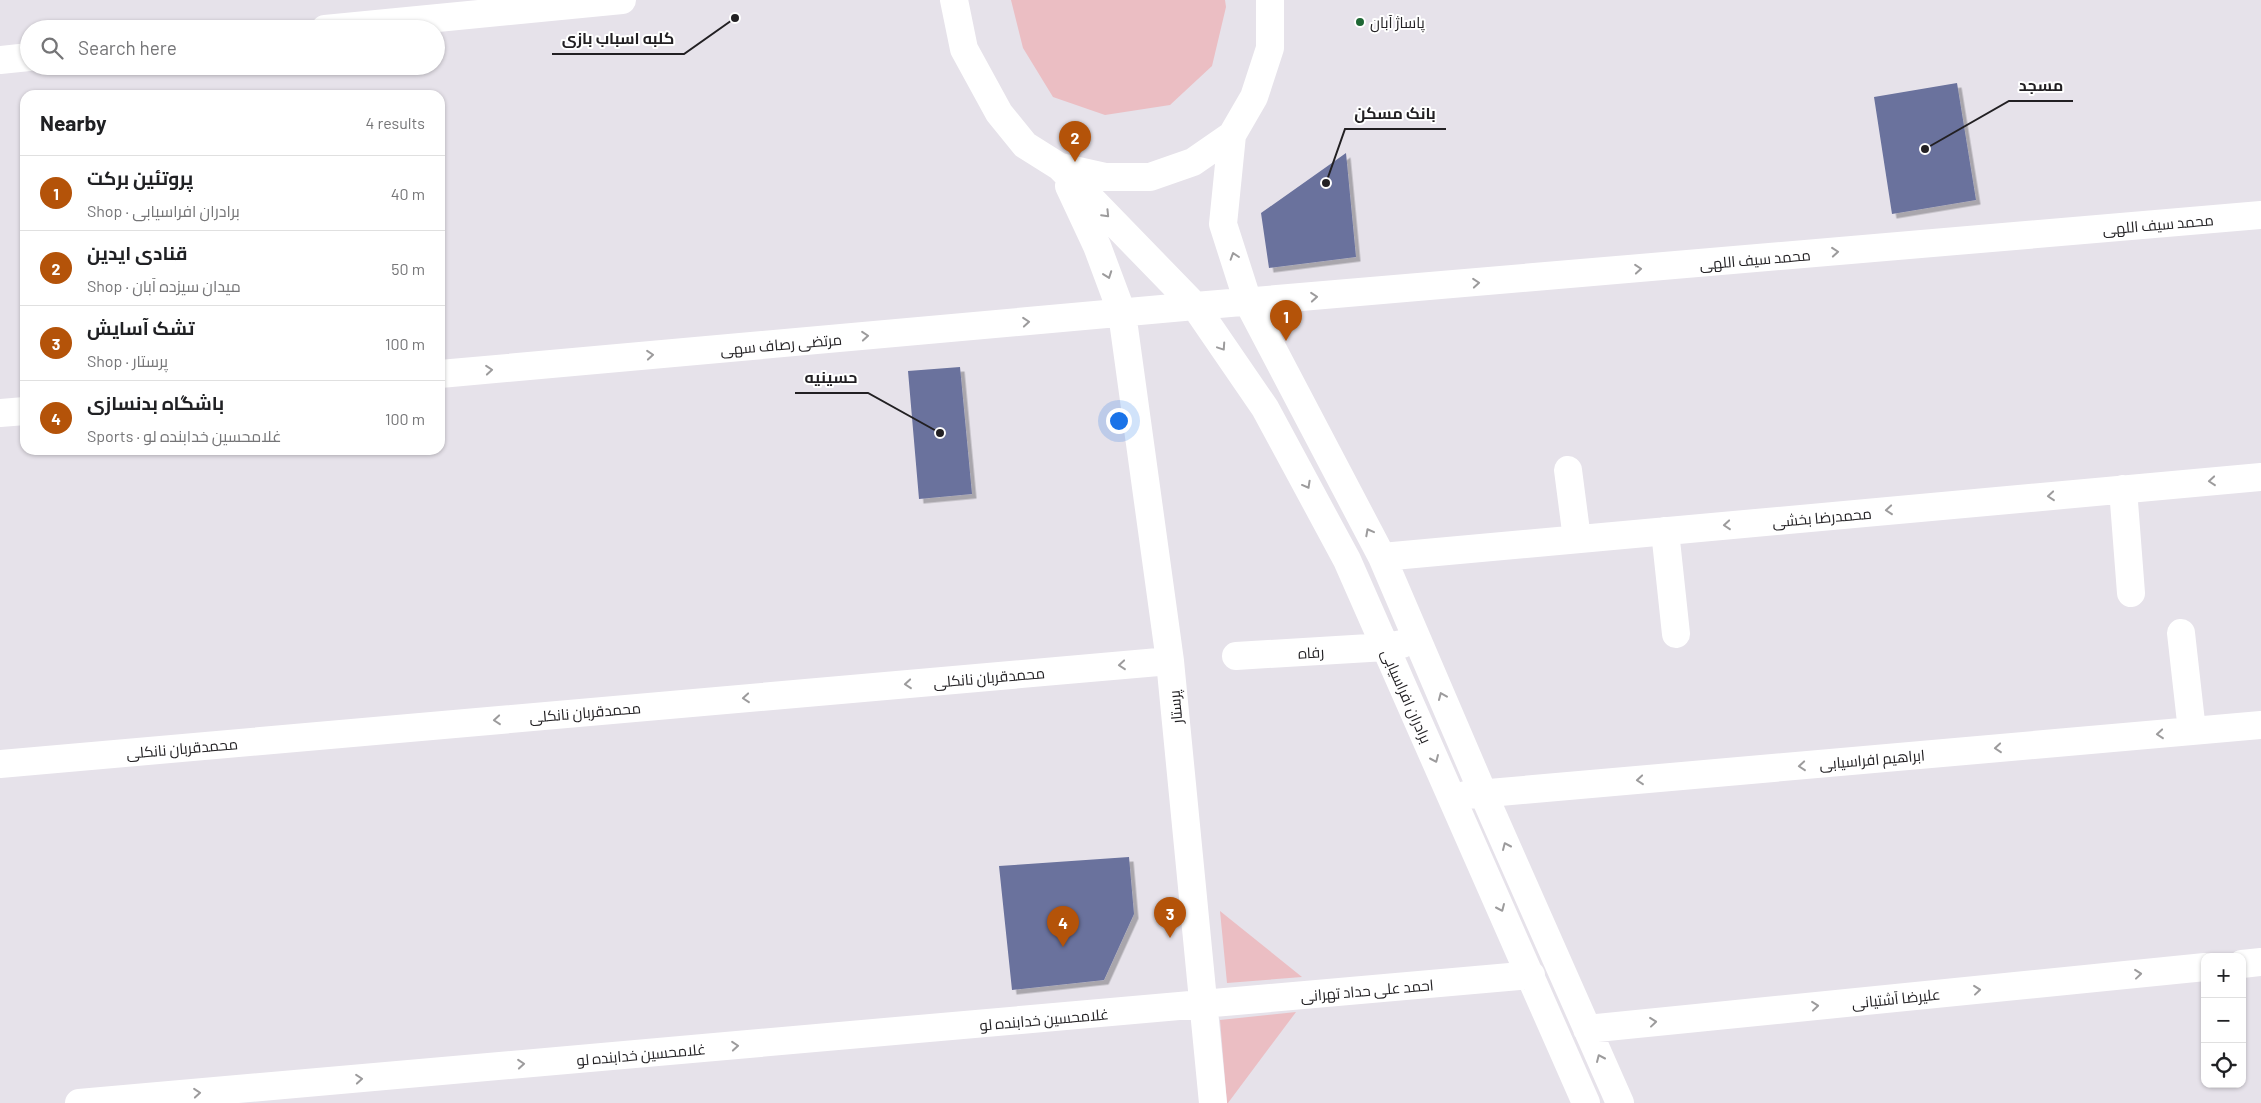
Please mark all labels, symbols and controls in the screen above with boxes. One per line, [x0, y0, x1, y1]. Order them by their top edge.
place label: پاساژ آبان [1370, 13, 1425, 33]
marker: پاساژ آبان [1354, 16, 1366, 28]
search box [20, 20, 445, 75]
callout: کلبه اسباب بازی [552, 23, 684, 54]
text: کلبه اسباب بازی [562, 28, 674, 48]
icon: search [38, 34, 66, 62]
text: Search here [78, 36, 177, 59]
callout: مسجد [2009, 70, 2073, 101]
text: مسجد [2019, 75, 2063, 94]
callout: بانک مسکن [1345, 98, 1446, 129]
text: بانک مسکن [1354, 103, 1436, 123]
text: Nearby [40, 110, 106, 135]
text: 4 results [365, 113, 425, 132]
pin: 2 [1059, 121, 1091, 162]
text: پروتئین برکت [87, 166, 193, 189]
text: 1 [53, 184, 59, 203]
text: 40 m [391, 184, 425, 203]
text: Shop · برادران افراسیابی [87, 201, 240, 220]
one-way arrow [1100, 209, 1109, 218]
street label: محمد سیف اللهی [2102, 210, 2214, 240]
text: قنادی ایدین [87, 241, 187, 264]
street label: محمد سیف اللهی [1699, 245, 1811, 275]
one-way arrow [1831, 247, 1839, 258]
one-way arrow [1229, 252, 1239, 261]
text: 2 [52, 259, 60, 278]
text: 50 m [391, 259, 425, 278]
one-way arrow [1635, 264, 1643, 275]
one-way arrow [1102, 271, 1112, 279]
text: Shop · میدان سیزده آبان [87, 276, 241, 295]
one-way arrow [1473, 278, 1481, 289]
one-way arrow [1311, 291, 1319, 302]
pin: 1 [1270, 300, 1302, 341]
text: تشک آسایش [87, 316, 195, 339]
one-way arrow [1023, 317, 1031, 328]
street label: مرتضی رصاف سهی [719, 330, 843, 360]
one-way arrow [861, 331, 869, 342]
text: 3 [52, 334, 60, 353]
text: 100 m [385, 334, 425, 353]
one-way arrow [1216, 341, 1226, 350]
one-way arrow [647, 350, 655, 361]
text: Shop · پرستار [87, 351, 168, 370]
callout: حسینیه [795, 362, 868, 393]
one-way arrow [485, 365, 493, 376]
text: حسینیه [804, 367, 858, 386]
text: باشگاه بدنسازی [87, 391, 224, 414]
your location [1106, 408, 1132, 434]
text: 4 [51, 409, 61, 428]
text: 100 m [385, 409, 425, 428]
text: Sports · غلامحسین خدابنده لو [87, 426, 282, 445]
one-way arrow [2208, 475, 2216, 486]
one-way arrow [1301, 480, 1311, 489]
one-way arrow [2046, 490, 2054, 501]
street label: محمدرضا بخشی [1772, 504, 1873, 532]
one-way arrow [1885, 505, 1893, 516]
one-way arrow [1723, 519, 1731, 530]
one-way arrow [1365, 528, 1375, 537]
street label: رفاه [1297, 642, 1325, 663]
street label: برادران افراسیابی [1376, 646, 1436, 747]
one-way arrow [1118, 659, 1126, 670]
street label: محمدقربان نانکلی [932, 663, 1046, 693]
one-way arrow [903, 678, 911, 689]
street label: پرستار [1165, 689, 1188, 726]
one-way arrow [741, 692, 749, 703]
one-way arrow [1437, 692, 1448, 701]
street label: محمدقربان نانکلی [528, 698, 642, 728]
one-way arrow [492, 714, 500, 725]
one-way arrow [2156, 728, 2164, 739]
street label: محمدقربان نانکلی [125, 734, 239, 764]
one-way arrow [1994, 743, 2002, 754]
street label: ابراهیم افراسیابی [1818, 745, 1926, 775]
one-way arrow [1429, 754, 1440, 763]
one-way arrow [1797, 760, 1805, 771]
one-way arrow [1635, 774, 1643, 785]
one-way arrow [1502, 842, 1513, 851]
pin: 3 [1154, 897, 1186, 938]
one-way arrow [1494, 903, 1505, 912]
pin: 4 [1047, 906, 1079, 947]
map controls [2201, 953, 2246, 1088]
button: + [2201, 953, 2246, 998]
one-way arrow [2135, 969, 2143, 980]
street label: احمد علی حداد تهرانی [1300, 975, 1435, 1007]
street label: علیرضا آشتیانی [1851, 984, 1941, 1014]
one-way arrow [1973, 985, 1981, 996]
button: − [2201, 998, 2246, 1043]
one-way arrow [1811, 1001, 1819, 1012]
street label: غلامحسین خدابنده لو [979, 1004, 1110, 1036]
one-way arrow [1649, 1017, 1657, 1028]
street label: غلامحسین خدابنده لو [576, 1039, 707, 1071]
one-way arrow [731, 1040, 739, 1051]
button: locate [2201, 1043, 2246, 1088]
one-way arrow [1596, 1054, 1607, 1063]
one-way arrow [517, 1059, 525, 1070]
one-way arrow [355, 1073, 363, 1084]
one-way arrow [193, 1087, 201, 1098]

